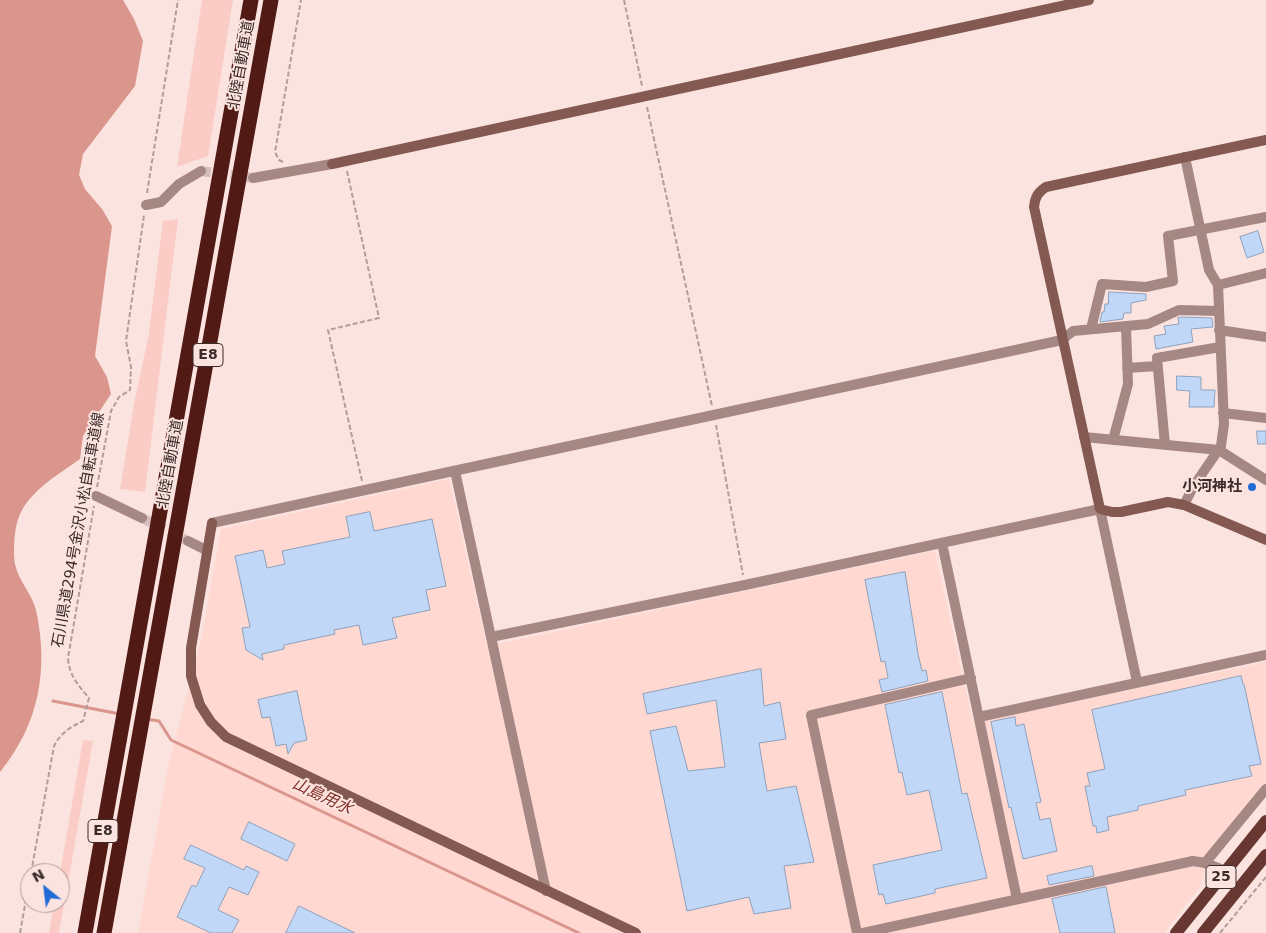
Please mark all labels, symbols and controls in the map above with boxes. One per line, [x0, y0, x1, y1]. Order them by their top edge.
street label: 北陸自動車道 [225, 19, 259, 111]
road number: E8 [193, 344, 223, 366]
street label: 石川県道294号金沢小松自転車道線 [49, 411, 109, 649]
street label: 北陸自動車道 [154, 418, 188, 510]
place label: 小河神社 [1182, 478, 1242, 496]
marker: 小河神社 [1246, 481, 1258, 493]
water label: 山島用水 [289, 775, 355, 819]
road number: E8 [88, 819, 118, 842]
north arrow [20, 863, 70, 913]
text: N [29, 866, 47, 886]
road number: 25 [1206, 866, 1236, 889]

